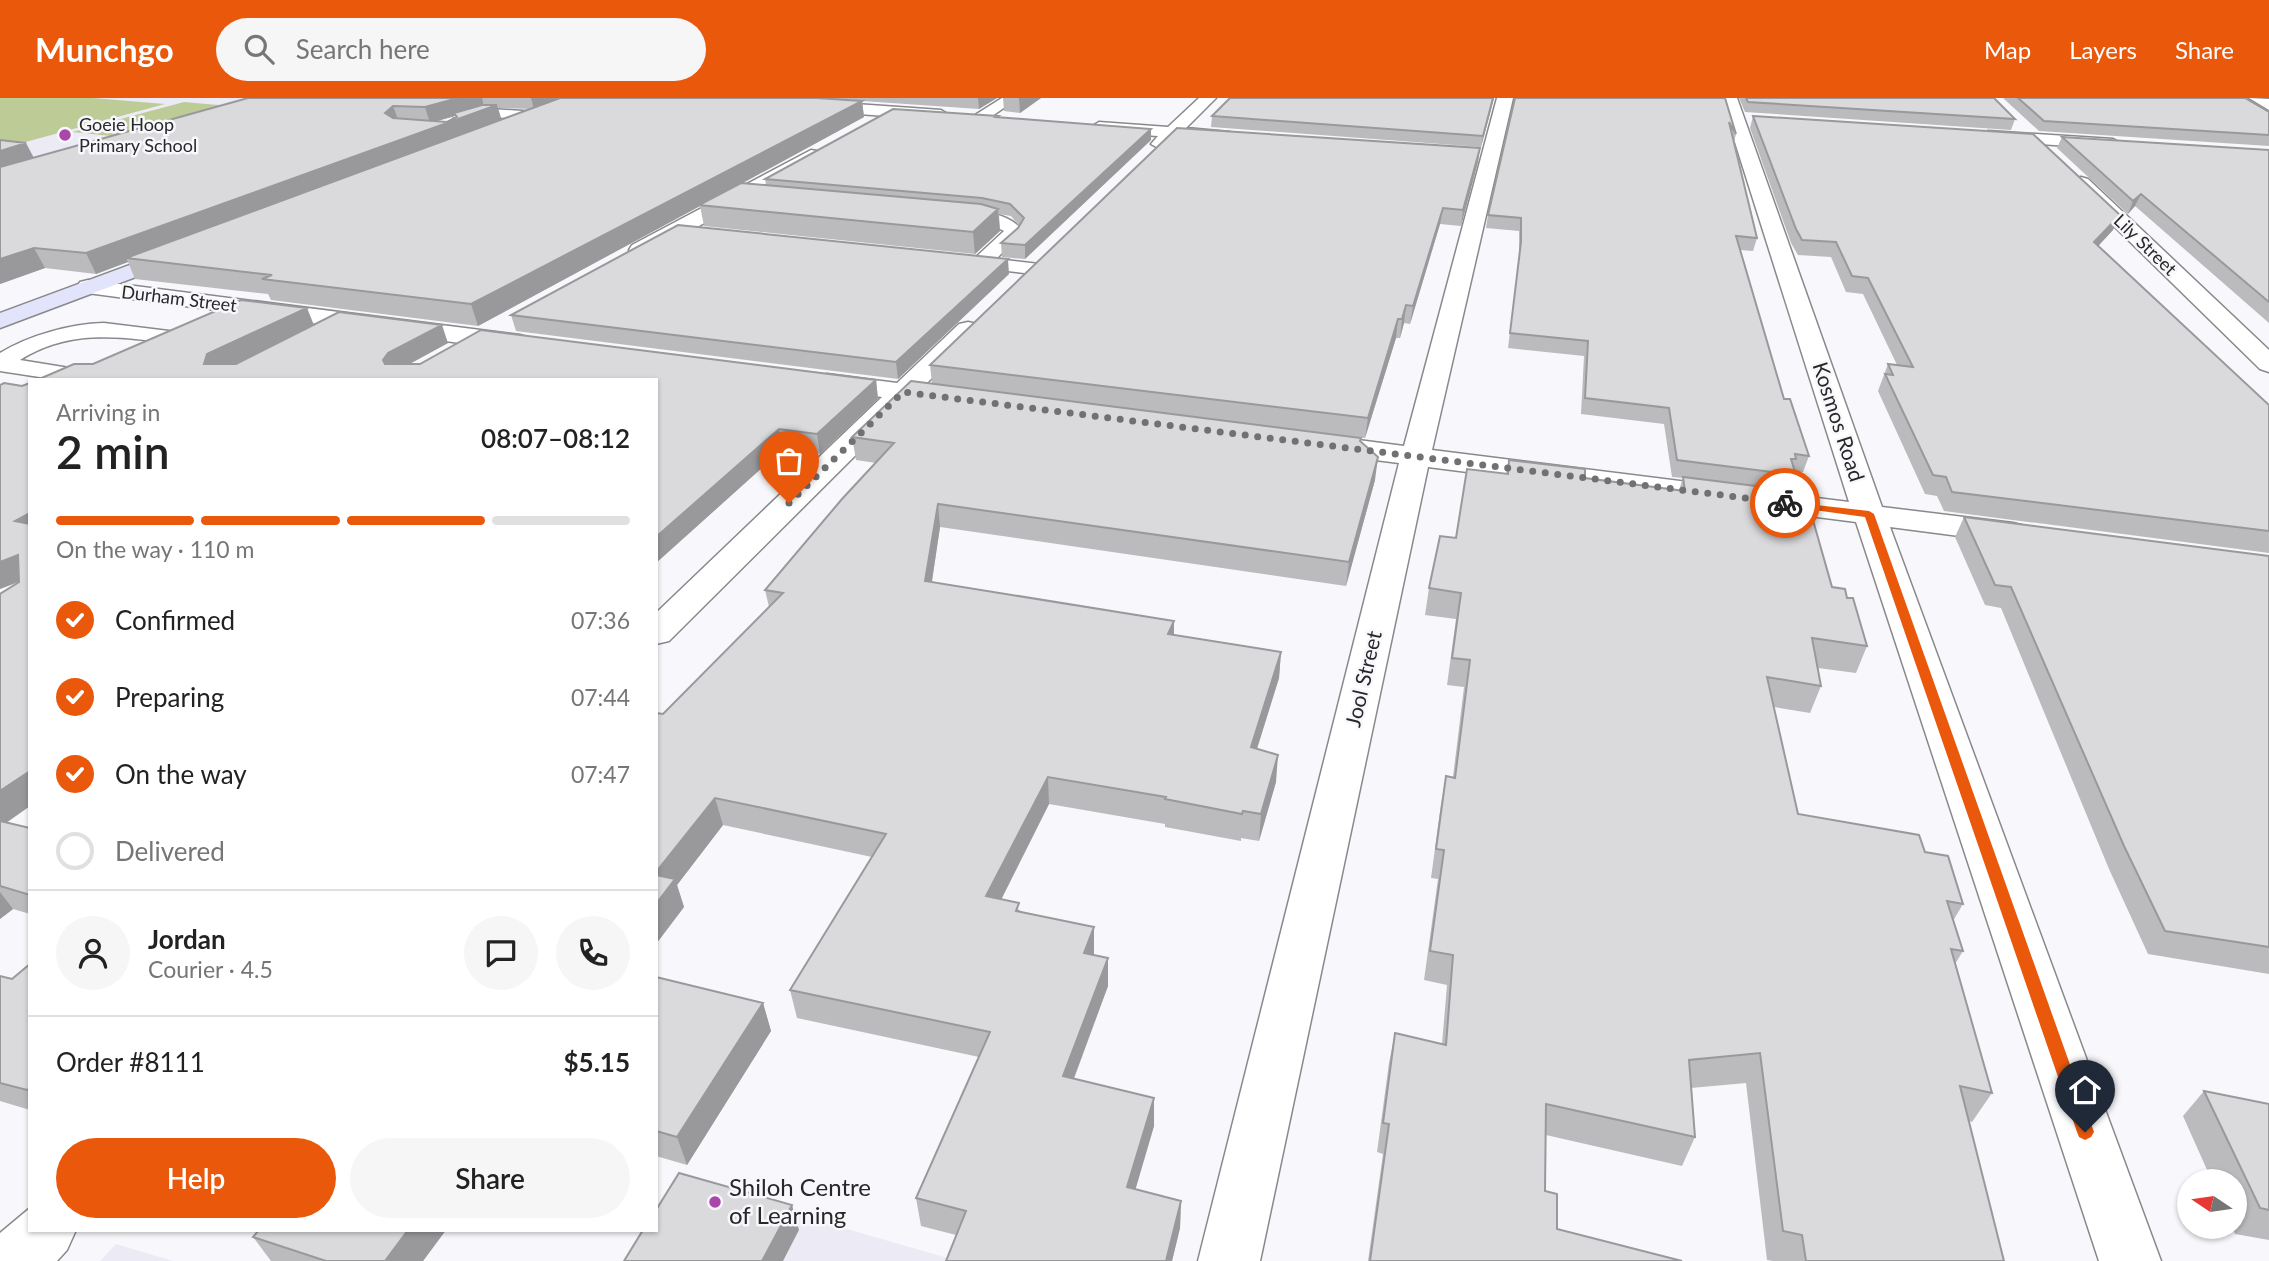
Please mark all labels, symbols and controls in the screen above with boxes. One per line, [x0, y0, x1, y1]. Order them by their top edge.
search box [216, 18, 706, 81]
text: Munchgo [35, 29, 174, 69]
icon: search [240, 30, 278, 68]
text: Search here [296, 33, 430, 65]
text: Map [1984, 35, 2031, 64]
text: Layers [2069, 35, 2137, 64]
text: Share [2175, 35, 2234, 64]
place label: Goeie Hoop Primary School [79, 113, 197, 156]
marker: Goeie Hoop Primary School [57, 127, 73, 143]
street label: Lily Street [2110, 209, 2182, 280]
street label: Durham Street [120, 280, 239, 316]
street label: Kosmos Road [1808, 359, 1871, 485]
text: Arriving in [56, 398, 160, 426]
text: 08:07–08:12 [481, 422, 630, 454]
text: 2 min [56, 424, 170, 479]
pin [759, 431, 819, 503]
icon: bag [770, 442, 808, 480]
courier [1750, 468, 1820, 538]
icon: bike [1766, 484, 1804, 522]
text: On the way · 110 m [56, 535, 255, 563]
icon: check [56, 601, 94, 639]
text: Confirmed [115, 604, 235, 636]
text: 07:36 [571, 606, 630, 634]
street label: Jool Street [1339, 628, 1386, 729]
icon: check [56, 678, 94, 716]
text: Preparing [115, 681, 224, 713]
text: 07:44 [571, 683, 630, 711]
icon: check [56, 755, 94, 793]
text: On the way [115, 758, 247, 790]
text: 07:47 [571, 760, 630, 788]
text: Delivered [115, 835, 225, 867]
button: person [56, 916, 130, 990]
button: chat [464, 916, 538, 990]
button: phone [556, 916, 630, 990]
text: Jordan [148, 923, 226, 955]
text: Courier · 4.5 [148, 955, 273, 983]
text: Order #8111 [56, 1046, 205, 1078]
text: $5.15 [564, 1046, 630, 1078]
pin [2055, 1060, 2115, 1132]
icon: home [2066, 1071, 2104, 1109]
button: Help [56, 1138, 336, 1218]
button: Share [350, 1138, 630, 1218]
north arrow [2177, 1169, 2247, 1239]
map controls [2177, 1169, 2247, 1239]
place label: Shiloh Centre of Learning [729, 1172, 871, 1229]
marker: Shiloh Centre of Learning [707, 1194, 723, 1210]

